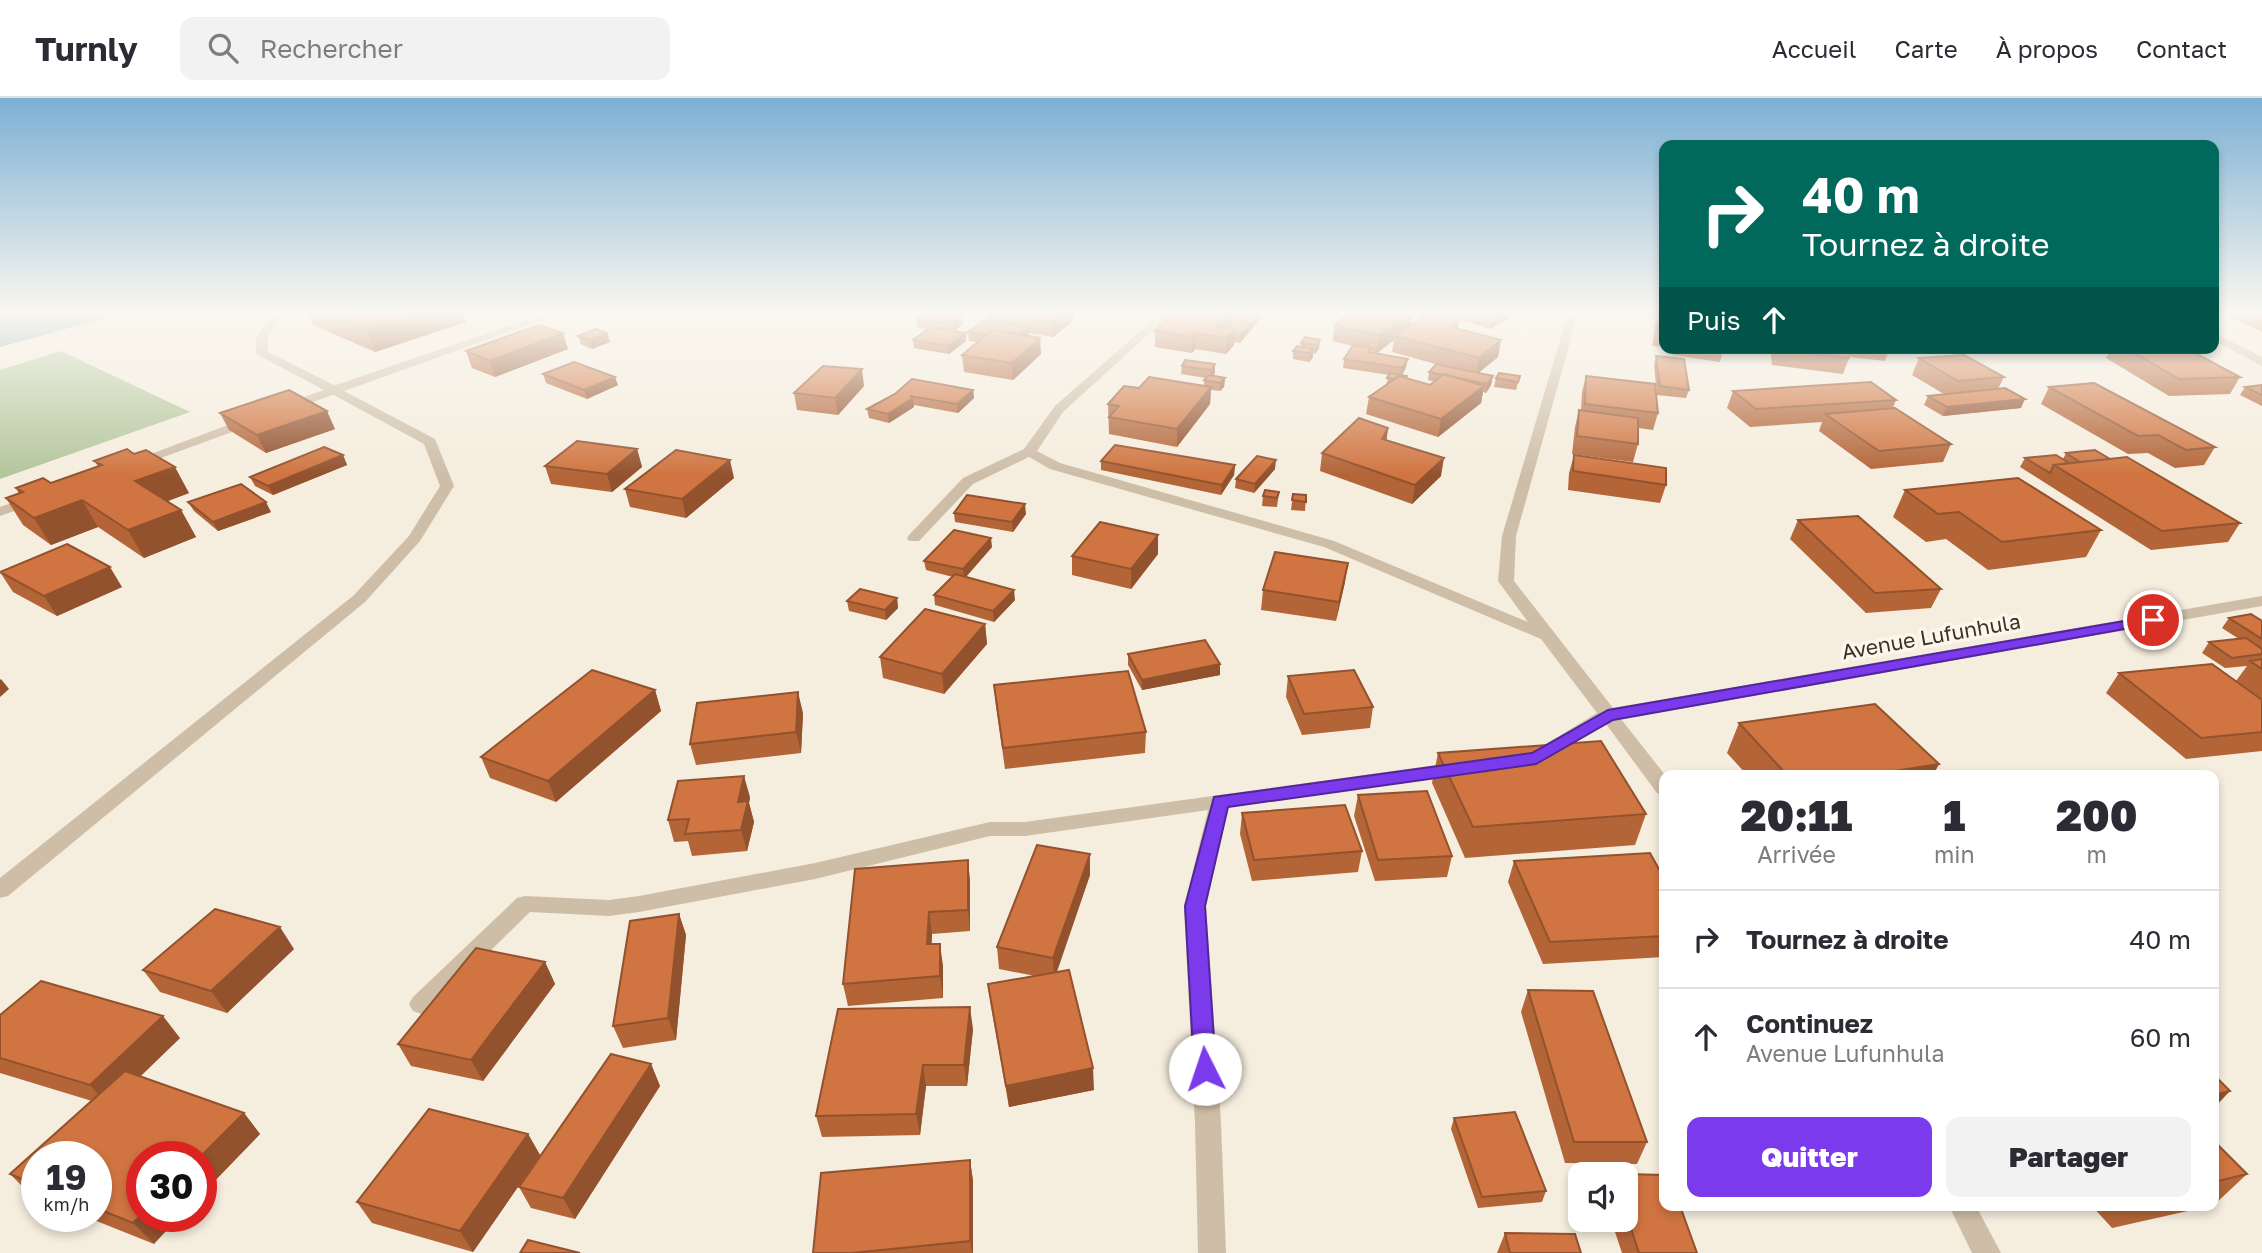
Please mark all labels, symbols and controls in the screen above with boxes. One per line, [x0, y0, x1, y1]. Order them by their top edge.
search box [180, 17, 670, 80]
text: Turnly [35, 29, 138, 68]
icon: search [204, 29, 242, 67]
text: Rechercher [260, 33, 403, 64]
text: Accueil [1772, 34, 1856, 63]
text: Carte [1894, 34, 1958, 63]
text: À propos [1996, 34, 2098, 63]
text: Contact [2136, 34, 2227, 63]
text: 40 m [1802, 165, 1920, 224]
icon: right [1687, 168, 1778, 259]
text: Tournez à droite [1802, 225, 2050, 263]
icon: ahead [1755, 301, 1793, 339]
text: Puis [1687, 305, 1741, 336]
pin [2123, 590, 2183, 650]
icon: arrive [2134, 601, 2172, 639]
street label: Avenue Lufunhula [1840, 607, 2022, 665]
text: 20:11 [1740, 790, 1852, 840]
text: 1 [1943, 790, 1965, 840]
text: 200 [2056, 790, 2138, 840]
text: Arrivée [1757, 840, 1836, 868]
text: min [1934, 840, 1975, 868]
text: m [2087, 840, 2107, 868]
icon: right [1687, 920, 1725, 958]
text: Tournez à droite [1746, 924, 1949, 955]
text: 40 m [2130, 924, 2191, 955]
text: Continuez [1746, 1008, 1873, 1039]
icon: ahead [1687, 1018, 1725, 1056]
text: 60 m [2130, 1022, 2191, 1053]
position arrow [1168, 1032, 1242, 1106]
text: Avenue Lufunhula [1746, 1039, 1944, 1067]
button: Quitter [1687, 1117, 1932, 1197]
button: Partager [1946, 1117, 2191, 1197]
speed limit sign: 30 [126, 1141, 217, 1232]
text: 19 [46, 1156, 87, 1198]
map controls [1568, 1162, 1638, 1232]
button: sound [1568, 1162, 1638, 1232]
text: km/h [44, 1193, 89, 1215]

